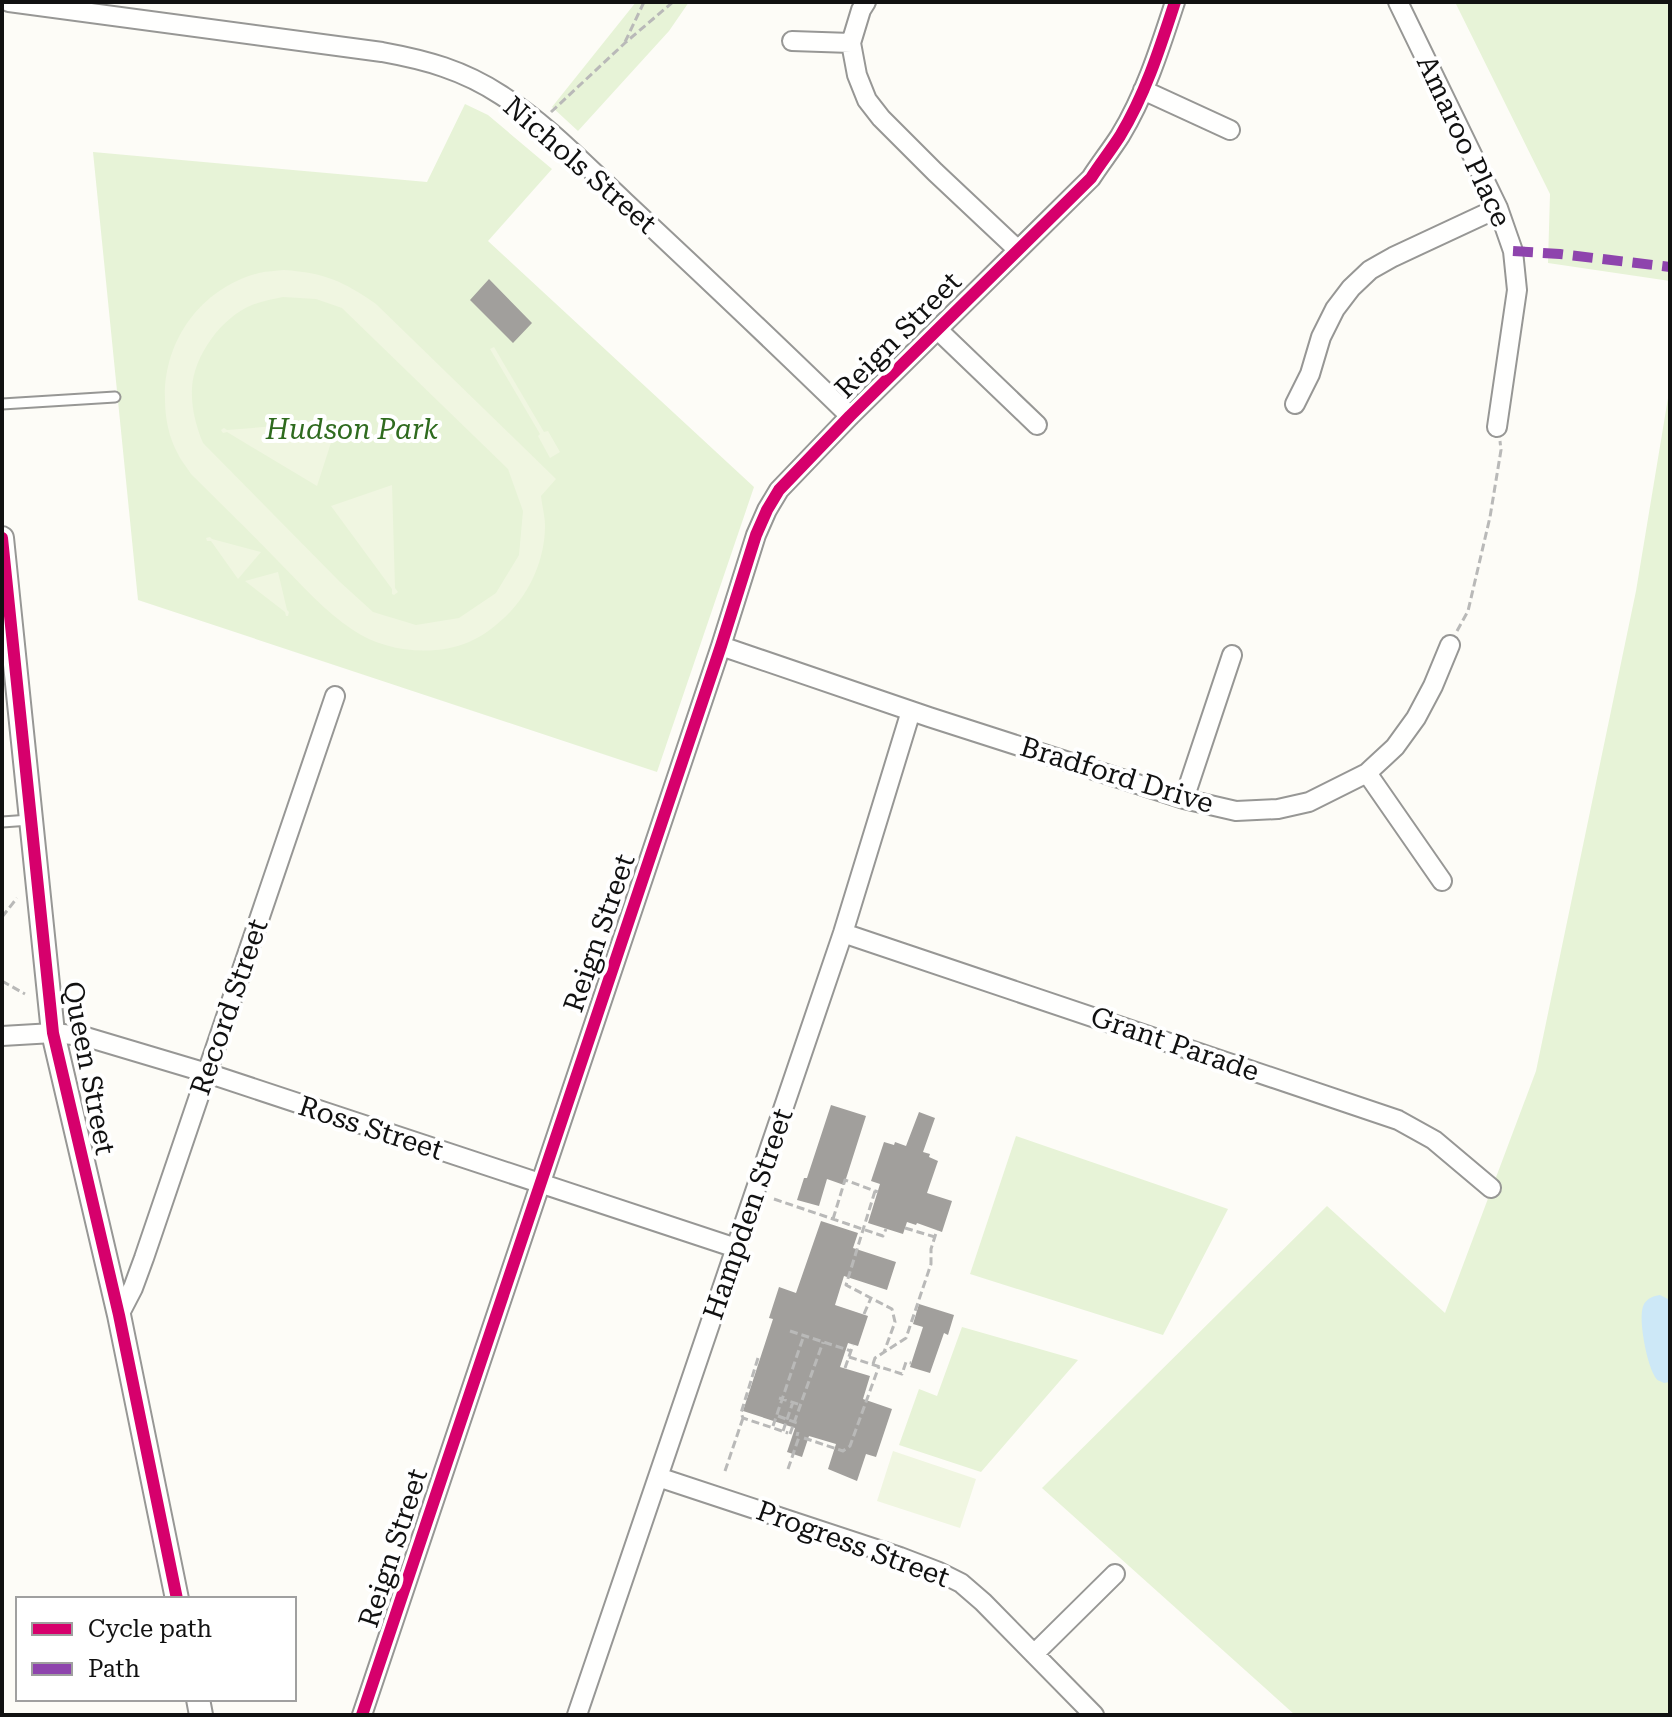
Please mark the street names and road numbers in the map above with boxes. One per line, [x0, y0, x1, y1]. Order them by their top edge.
street label: Amaroo Place [1410, 50, 1518, 232]
street label: Nichols Street [497, 90, 663, 240]
street label: Reign Street [828, 265, 968, 405]
street label: Bradford Drive [1016, 730, 1218, 820]
street label: Reign Street [557, 850, 641, 1016]
street label: Record Street [183, 915, 275, 1099]
street label: Queen Street [56, 978, 122, 1158]
street label: Grant Parade [1087, 1000, 1263, 1088]
street label: Ross Street [295, 1089, 447, 1167]
street label: Hampden Street [696, 1104, 800, 1324]
street label: Reign Street [352, 1465, 434, 1631]
street label: Progress Street [752, 1494, 954, 1594]

